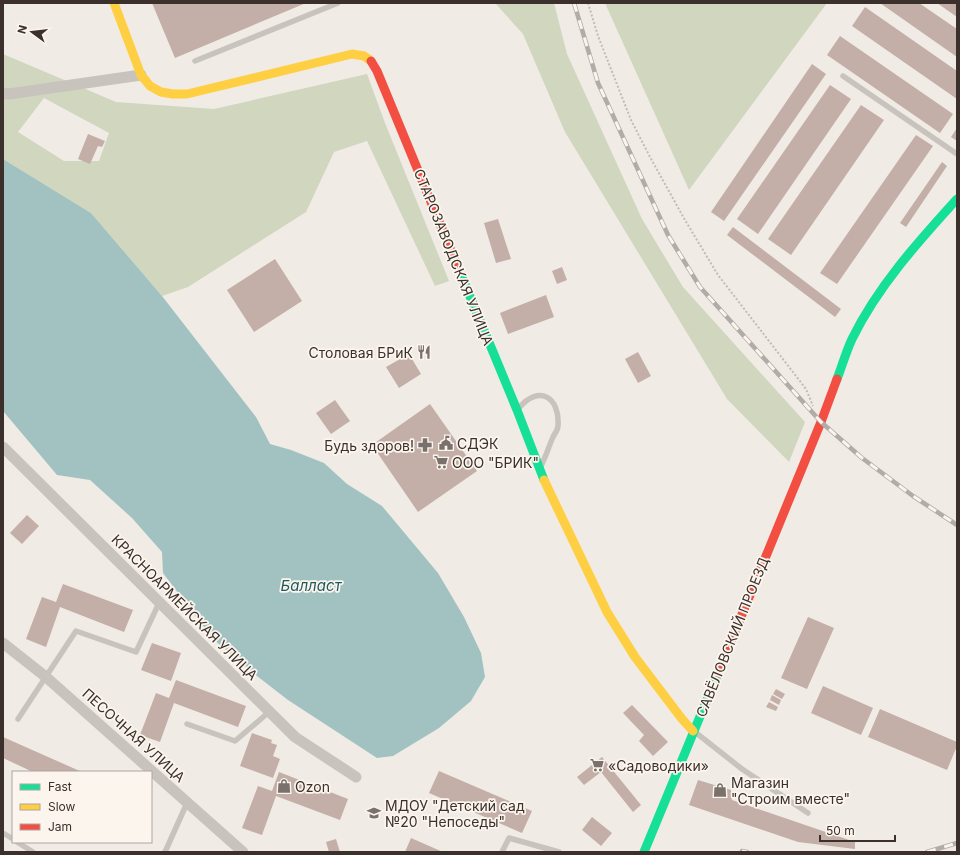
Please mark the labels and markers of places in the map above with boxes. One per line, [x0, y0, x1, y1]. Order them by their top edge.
place label: Столовая БРиК [309, 344, 414, 361]
restaurant icon: Столовая БРиК [416, 344, 432, 360]
public building icon: СДЭК [438, 435, 454, 451]
place label: СДЭК [457, 435, 499, 452]
place label: Будь здоров! [324, 437, 414, 454]
pharmacy icon: Будь здоров! [417, 437, 433, 453]
supermarket icon: ООО "БРИК" [433, 454, 449, 470]
place label: ООО "БРИК" [452, 454, 539, 471]
supermarket icon: «Садоводики» [589, 757, 605, 773]
place label: «Садоводики» [608, 757, 709, 774]
place label: Магазин "Строим вместе" [731, 774, 850, 807]
shop icon: Ozon [276, 778, 292, 794]
place label: Ozon [295, 778, 330, 795]
shop icon: Магазин "Строим вместе" [712, 782, 728, 798]
place label: МДОУ "Детский сад №20 "Непоседы" [385, 797, 525, 830]
school or university icon: МДОУ "Детский сад №20 "Непоседы" [366, 805, 382, 821]

